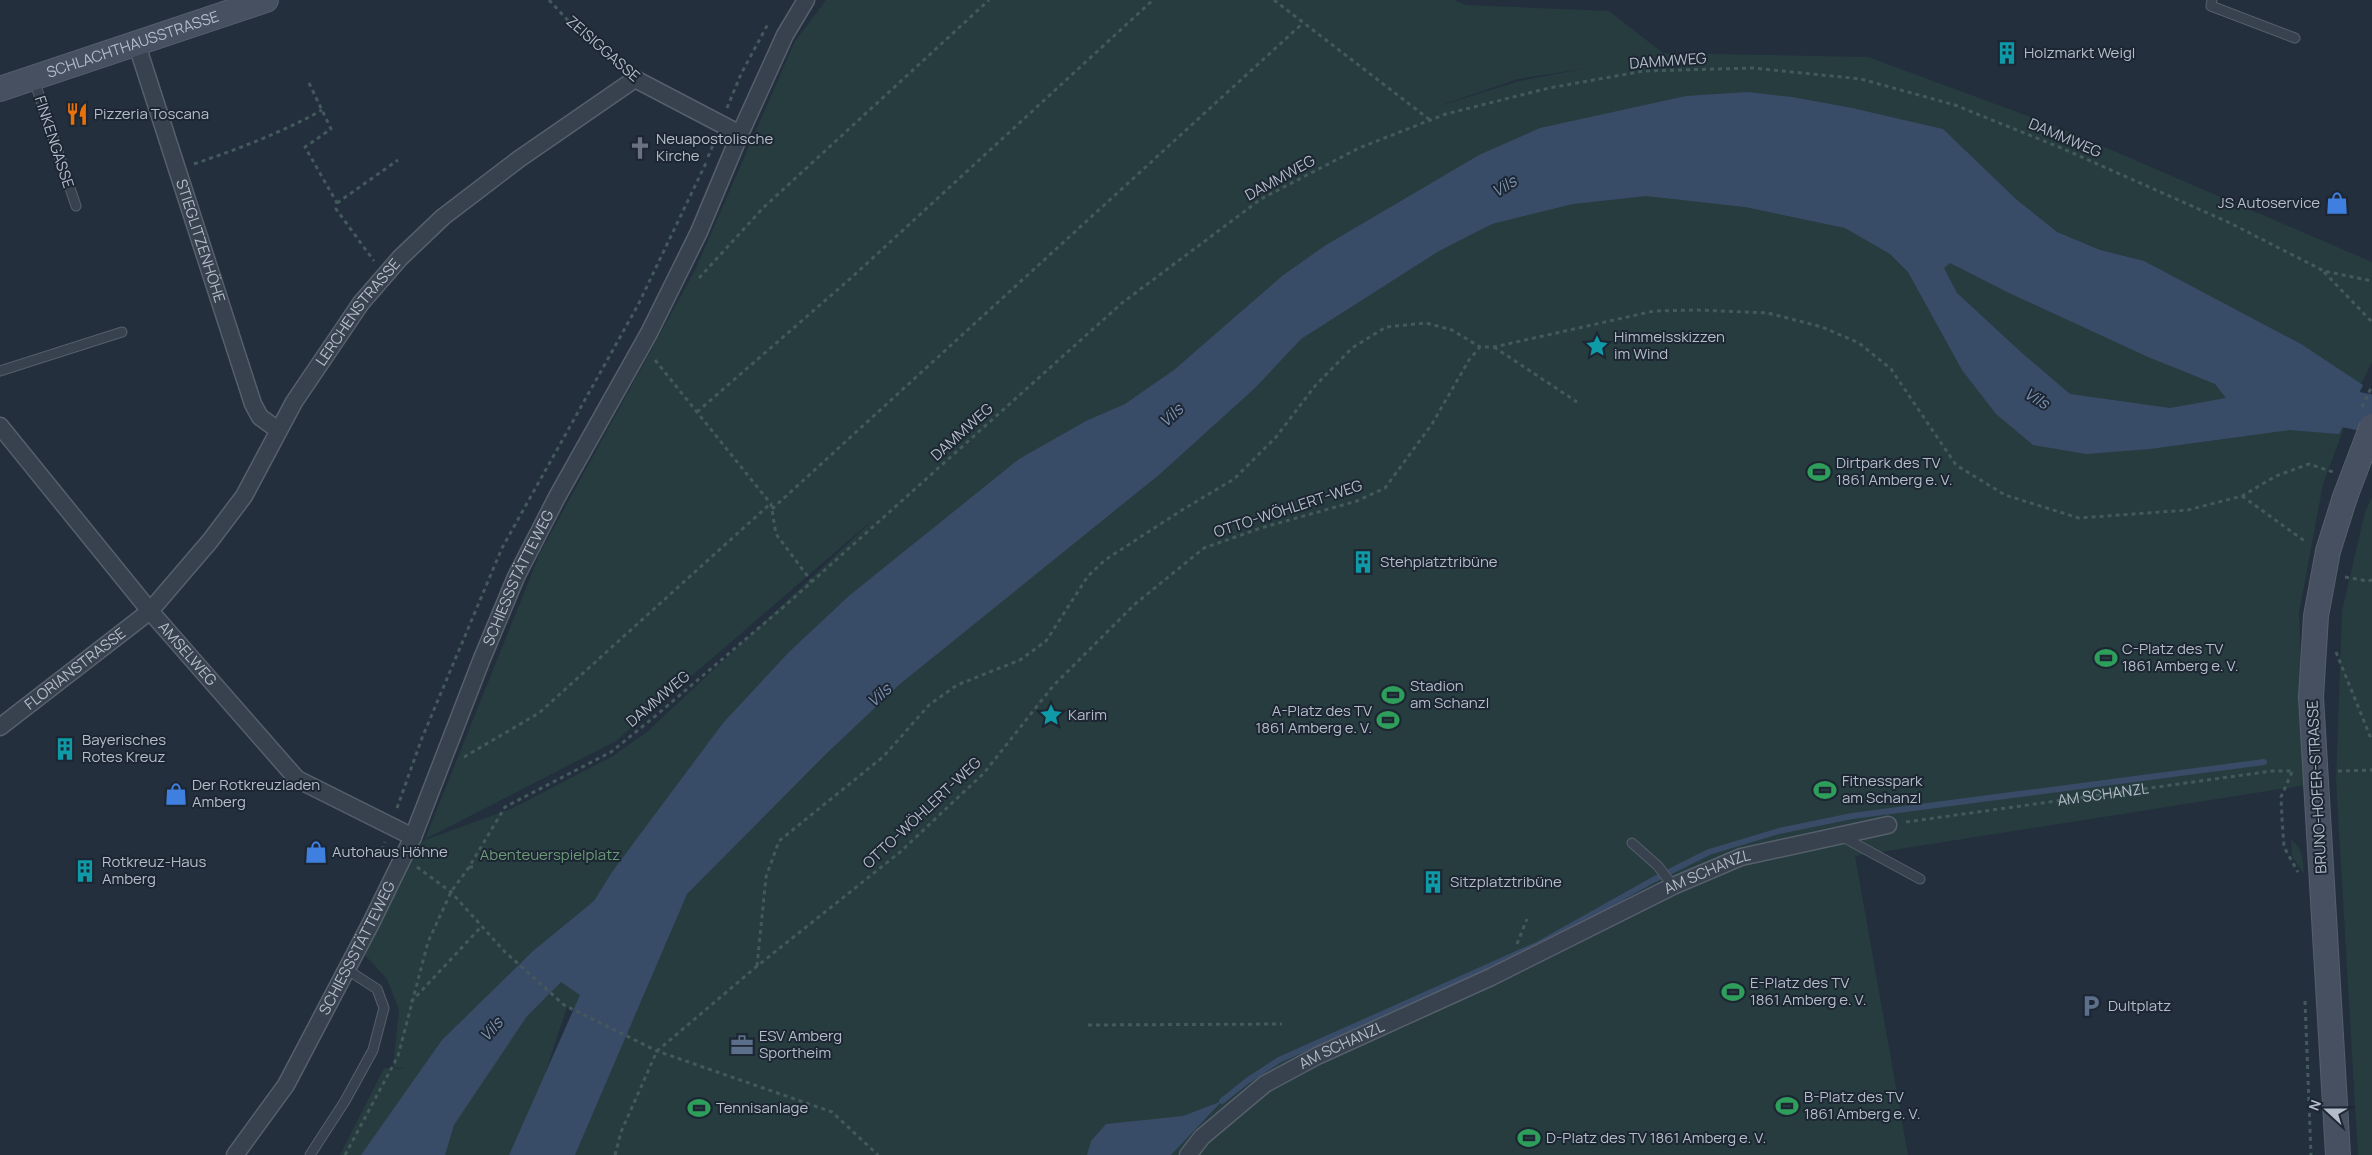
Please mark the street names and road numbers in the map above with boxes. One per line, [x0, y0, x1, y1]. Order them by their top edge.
street label: SCHLACHTHAUSSTRASSE [44, 6, 221, 83]
street label: ZEISIGGASSE [562, 11, 645, 87]
street label: DAMMWEG [1629, 47, 1708, 74]
street label: FINKENGASSE [30, 93, 79, 191]
street label: DAMMWEG [2026, 113, 2105, 162]
street label: DAMMWEG [1241, 149, 1319, 205]
street label: STIEGLITZENHÖHE [171, 176, 231, 305]
street label: LERCHENSTRASSE [310, 254, 405, 370]
street label: DAMMWEG [926, 398, 998, 465]
street label: OTTO-WÖHLERT-WEG [1211, 474, 1365, 542]
street label: SCHIESSSTÄTTEWEG [477, 506, 559, 649]
street label: AMSELWEG [154, 617, 222, 690]
street label: FLORIANSTRASSE [20, 623, 130, 714]
street label: DAMMWEG [621, 665, 694, 731]
street label: BRUNO-HOFER-STRASSE [2301, 700, 2332, 874]
street label: OTTO-WÖHLERT-WEG [858, 752, 986, 873]
street label: AM SCHANZL [2056, 777, 2150, 811]
street label: AM SCHANZL [1660, 844, 1753, 899]
street label: SCHIESSSTÄTTEWEG [314, 877, 400, 1018]
street label: AM SCHANZL [1295, 1016, 1388, 1074]

